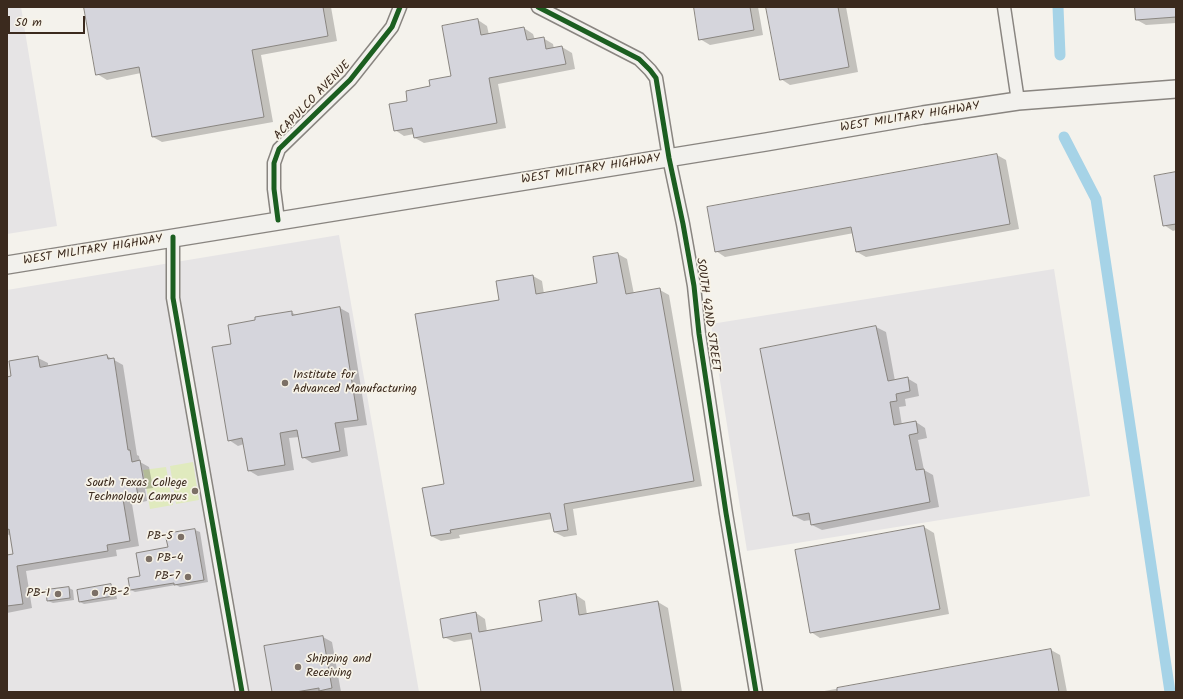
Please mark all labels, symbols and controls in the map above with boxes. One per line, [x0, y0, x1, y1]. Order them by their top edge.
scale bar [10, 8, 87, 34]
text: 50 m [15, 13, 42, 32]
street label: ACAPULCO AVENUE [272, 58, 354, 144]
street label: WEST MILITARY HIGHWAY [839, 100, 981, 136]
street label: WEST MILITARY HIGHWAY [520, 152, 662, 188]
street label: WEST MILITARY HIGHWAY [22, 233, 164, 269]
street label: SOUTH 42ND STREET [692, 257, 722, 373]
place label: Institute for Advanced Manufacturing [293, 369, 417, 397]
marker: Institute for Advanced Manufacturing [280, 378, 290, 388]
place label: South Texas College Technology Campus [86, 477, 187, 505]
marker: South Texas College Technology Campus [190, 486, 200, 496]
place label: PB-5 [147, 530, 173, 544]
marker: PB-5 [176, 532, 186, 542]
place label: PB-4 [157, 552, 183, 566]
marker: PB-4 [144, 554, 154, 564]
place label: PB-7 [155, 570, 180, 584]
marker: PB-7 [183, 572, 193, 582]
place label: PB-2 [103, 586, 130, 600]
place label: PB-1 [27, 587, 50, 601]
marker: PB-2 [90, 588, 100, 598]
marker: PB-1 [53, 589, 63, 599]
place label: Shipping and Receiving [306, 653, 371, 681]
marker: Shipping and Receiving [293, 662, 303, 672]

